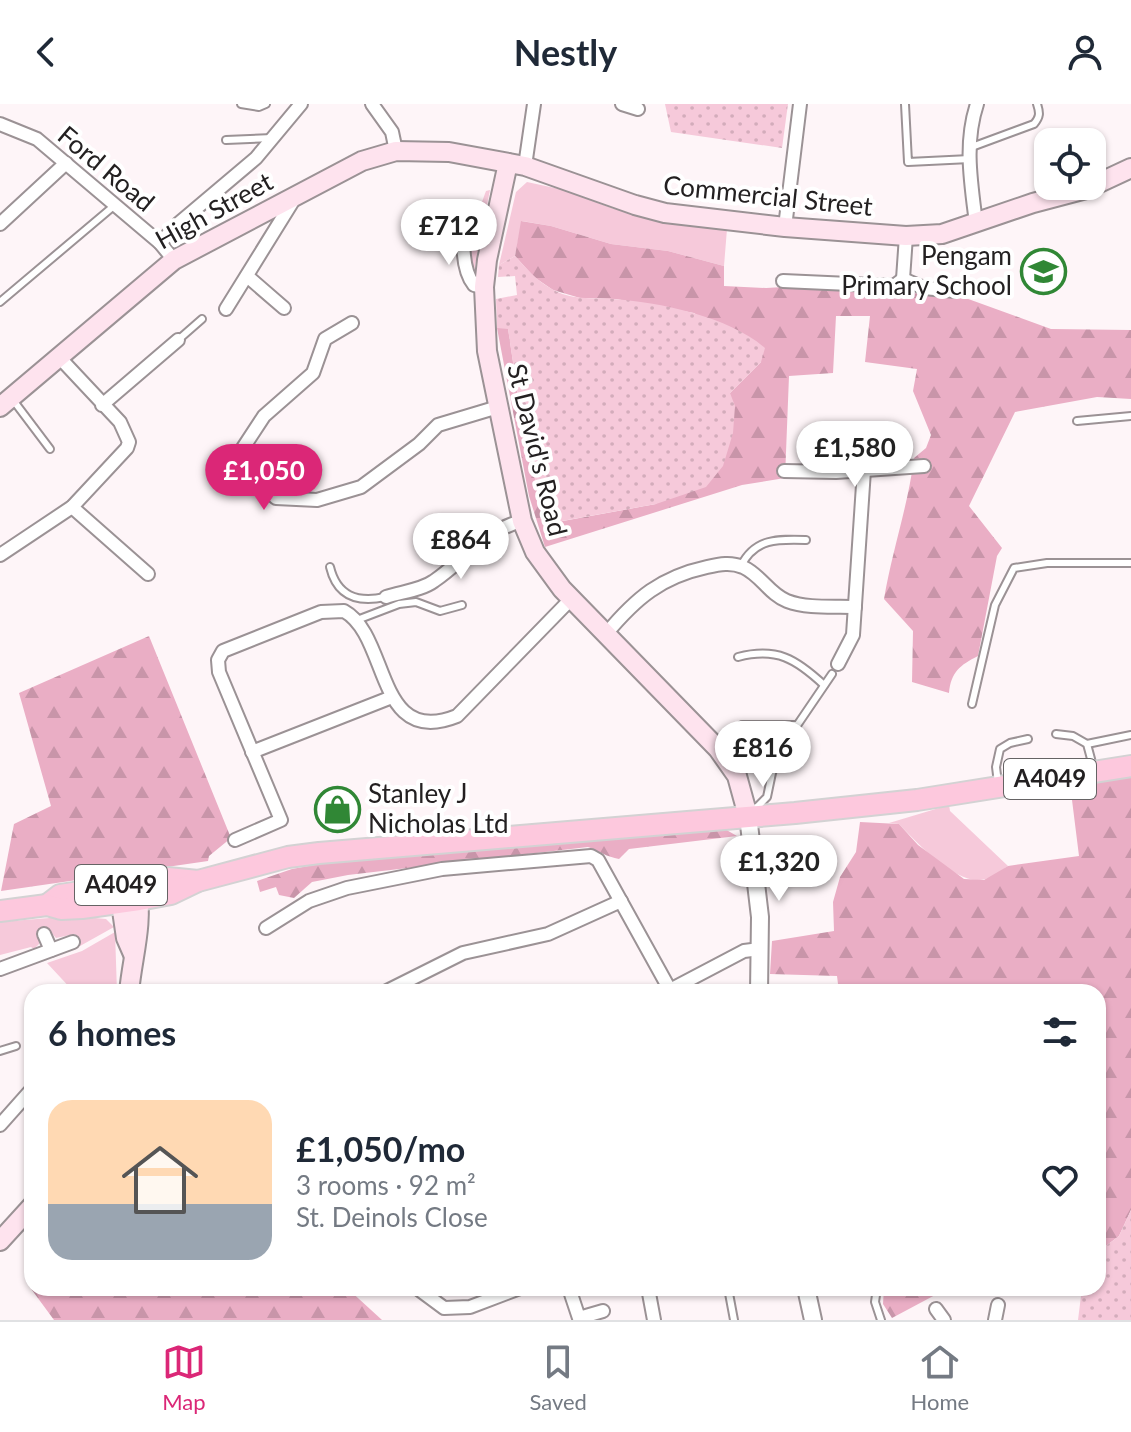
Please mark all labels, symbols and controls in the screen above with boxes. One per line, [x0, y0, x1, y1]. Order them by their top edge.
icon: back [24, 30, 68, 74]
text: Nestly [514, 30, 617, 74]
icon: person [1063, 30, 1107, 74]
street label: Ford Road [52, 119, 161, 218]
map controls [1034, 128, 1106, 200]
button: locate [1034, 128, 1106, 200]
street label: High Street [149, 165, 278, 255]
street label: Commercial Street [662, 168, 875, 222]
pin: £712 [402, 199, 496, 267]
text: £712 [419, 209, 479, 241]
place label: Pengam Primary School [841, 239, 1012, 301]
school or university icon: Pengam Primary School [1019, 247, 1067, 295]
street label: St David's Road [501, 360, 575, 539]
pin: £1,580 [790, 421, 920, 489]
text: £1,580 [814, 431, 896, 463]
pin: £1,050 [199, 444, 329, 512]
text: £1,050 [223, 454, 305, 486]
pin: £864 [414, 513, 508, 581]
text: £864 [431, 523, 491, 555]
pin: £816 [716, 721, 810, 789]
text: £816 [733, 731, 793, 763]
road number: A4049 [1004, 759, 1096, 799]
place label: Stanley J Nicholas Ltd [368, 777, 509, 839]
shop icon: Stanley J Nicholas Ltd [313, 785, 361, 833]
pin: £1,320 [714, 835, 844, 903]
text: £1,320 [738, 845, 820, 877]
road number: A4049 [75, 865, 167, 905]
icon: filters [1038, 1010, 1082, 1054]
text: 6 homes [48, 1012, 176, 1053]
text: £1,050/mo [296, 1128, 465, 1169]
icon: home [112, 1132, 208, 1228]
icon: heart [1038, 1158, 1082, 1202]
text: 3 rooms · 92 m² [296, 1169, 476, 1201]
text: St. Deinols Close [296, 1201, 488, 1233]
tab: Map [162, 1340, 206, 1415]
tab: Saved [529, 1340, 587, 1415]
tab: Home [911, 1340, 969, 1415]

